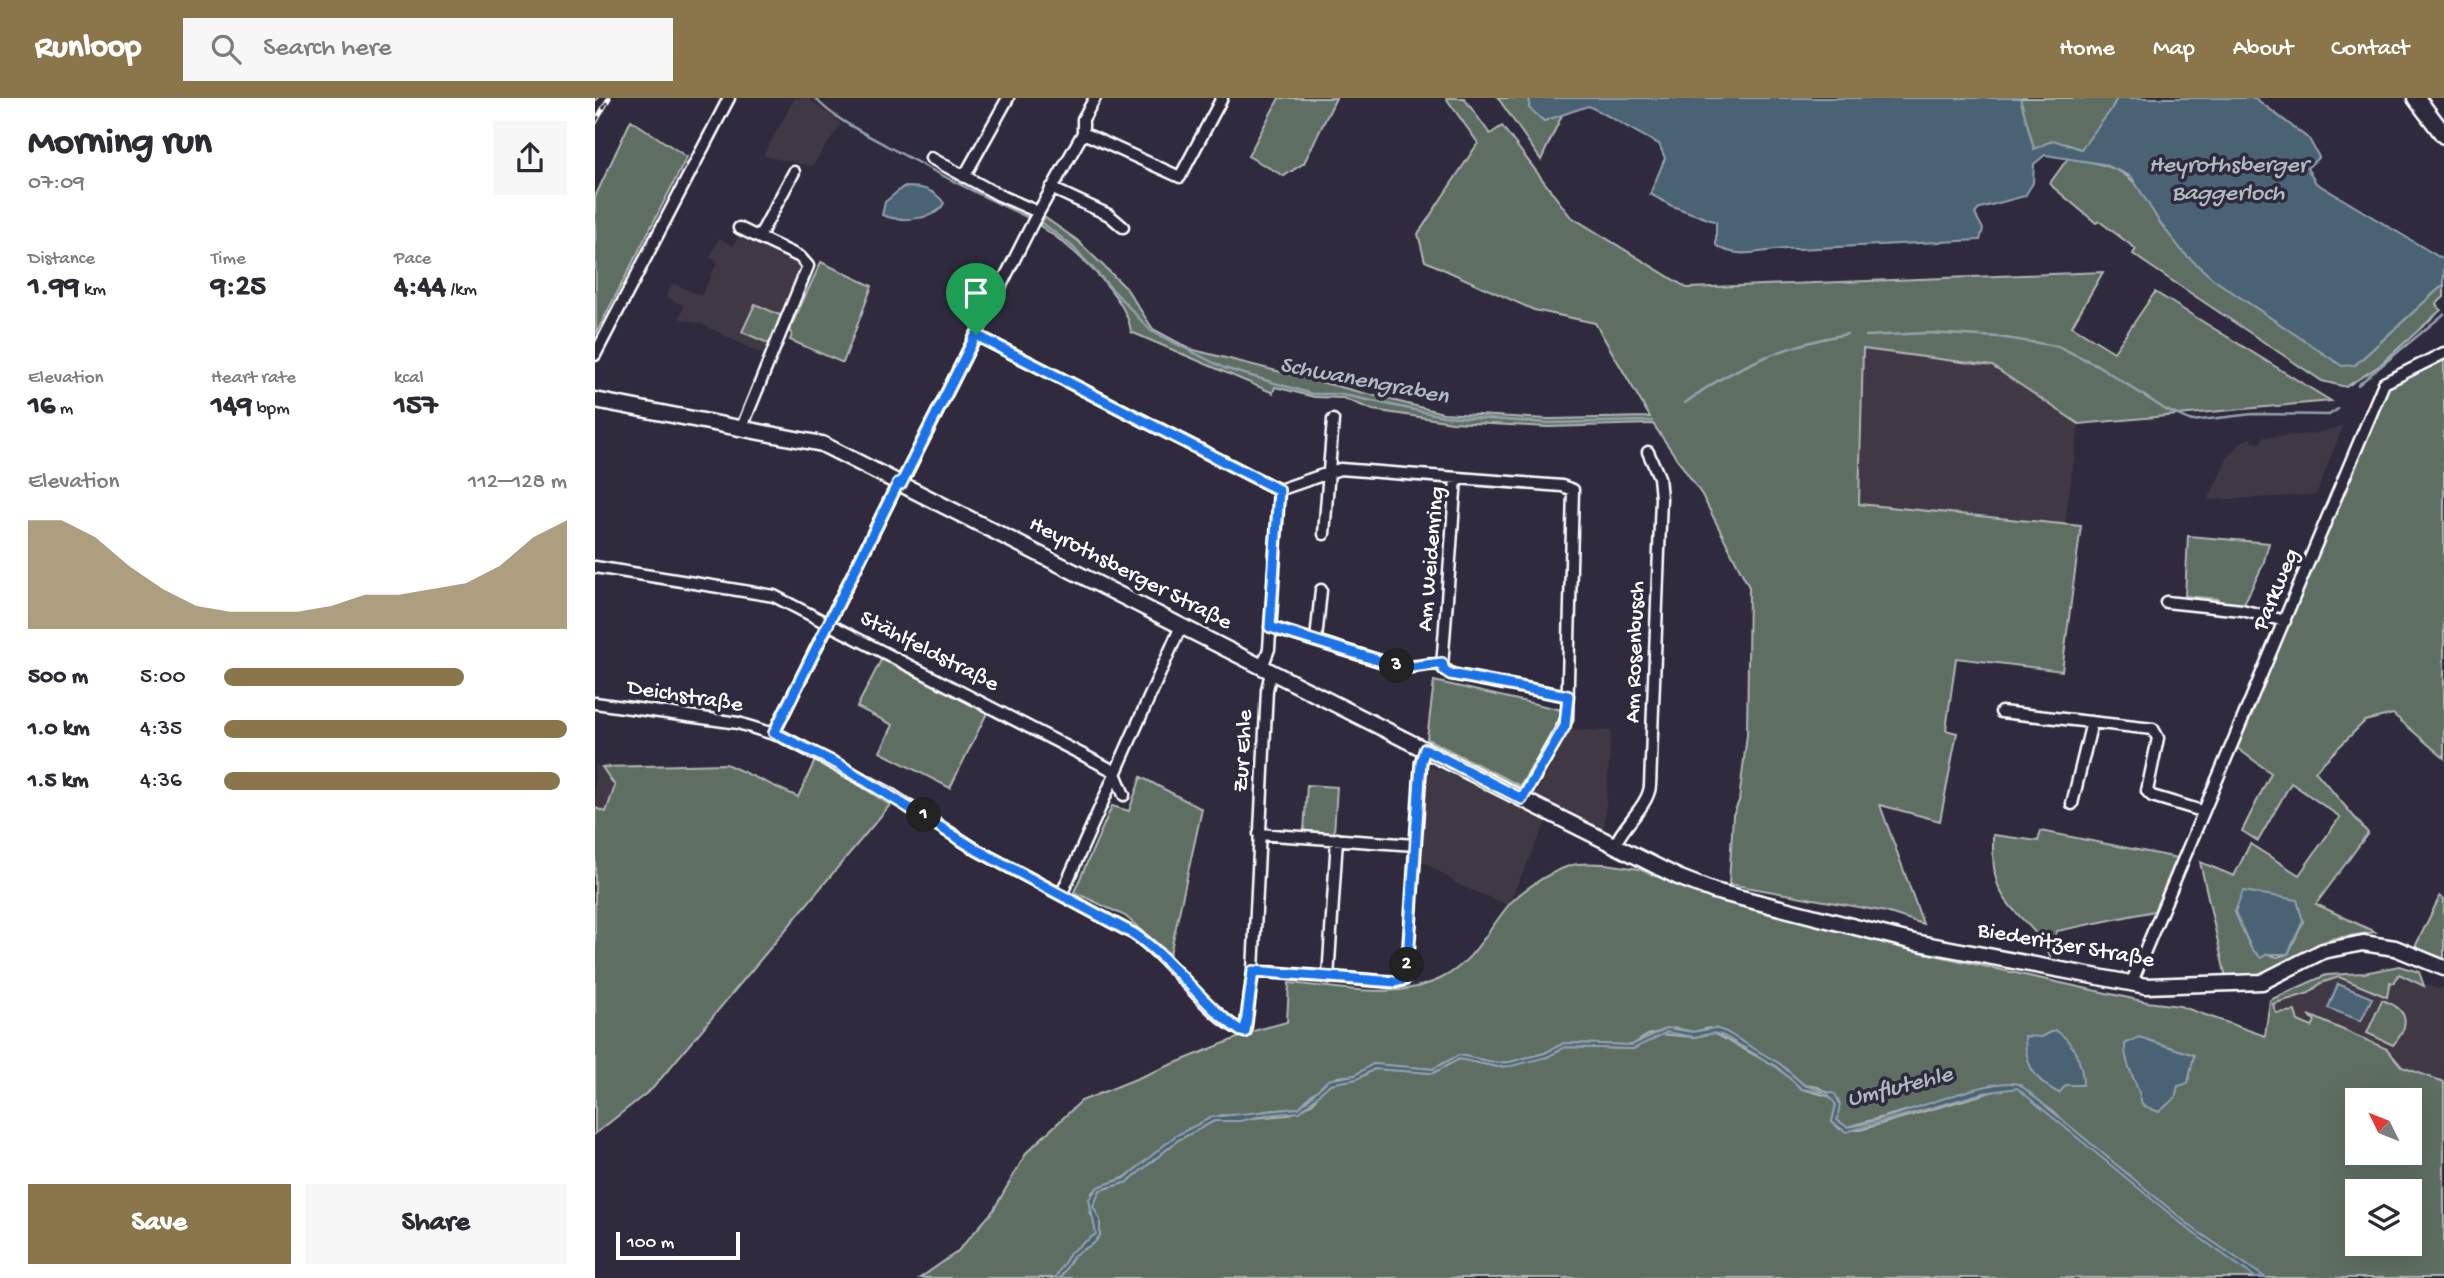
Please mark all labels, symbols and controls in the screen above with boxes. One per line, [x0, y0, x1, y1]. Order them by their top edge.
search box [183, 18, 673, 81]
text: Runloop [35, 30, 141, 68]
icon: search [207, 30, 245, 68]
text: Search here [263, 34, 391, 65]
text: Home [2059, 35, 2115, 64]
text: Map [2153, 35, 2195, 64]
text: About [2233, 35, 2293, 64]
text: Contact [2331, 35, 2409, 64]
button: share [493, 121, 567, 195]
text: Morning run [28, 122, 212, 166]
water label: Heyrothsberger Baggerloch [2149, 152, 2312, 209]
text: 07:09 [28, 170, 85, 197]
text: Distance [28, 248, 95, 271]
text: Time [211, 248, 246, 271]
text: Pace [394, 248, 431, 271]
pin [946, 263, 1006, 335]
text: 1.99 [28, 271, 80, 306]
text: 9:25 [211, 271, 266, 306]
text: 4:44 [394, 271, 446, 306]
icon: arrive [957, 274, 995, 312]
text: km [80, 279, 106, 302]
text: /km [446, 279, 477, 302]
water label: Schwanengraben [1277, 351, 1451, 413]
text: Elevation [28, 367, 104, 390]
text: Heart rate [211, 367, 296, 390]
text: kcal [394, 367, 424, 390]
text: 16 [28, 390, 55, 425]
text: 149 [211, 390, 252, 425]
text: 157 [394, 390, 438, 425]
text: m [55, 398, 73, 421]
text: bpm [252, 398, 290, 421]
text: Elevation [28, 469, 119, 496]
text: 112–128 m [468, 469, 567, 496]
street label: Am Weidenring [1412, 486, 1452, 632]
street label: Heyrothsberger Straße [1024, 511, 1237, 637]
street label: Parkweg [2247, 545, 2306, 636]
street label: Am Rosenbusch [1620, 580, 1652, 724]
street label: Stählfeldstraße [855, 605, 1004, 699]
pin: 3 [1379, 648, 1415, 684]
text: 3 [1392, 654, 1401, 677]
text: 500 m [28, 664, 88, 691]
text: 5:00 [140, 664, 185, 691]
street label: Deichstraße [623, 674, 746, 720]
street label: Zur Ehle [1228, 708, 1260, 793]
text: 1.0 km [28, 716, 90, 743]
text: 4:35 [140, 716, 182, 743]
text: 1.5 km [28, 768, 89, 795]
text: 4:36 [140, 768, 182, 795]
pin: 1 [907, 798, 941, 832]
text: 1 [920, 803, 927, 826]
street label: Biederitzer Straße [1975, 917, 2158, 975]
pin: 2 [1389, 948, 1425, 982]
text: 2 [1402, 953, 1411, 976]
water label: Umflutehle [1844, 1061, 1957, 1115]
north arrow [2345, 1088, 2422, 1166]
map controls [2345, 1088, 2422, 1256]
button: layers [2345, 1179, 2422, 1256]
button: Save [28, 1184, 291, 1264]
button: Share [305, 1184, 567, 1264]
scale bar [616, 1229, 740, 1261]
text: 100 m [627, 1232, 674, 1255]

